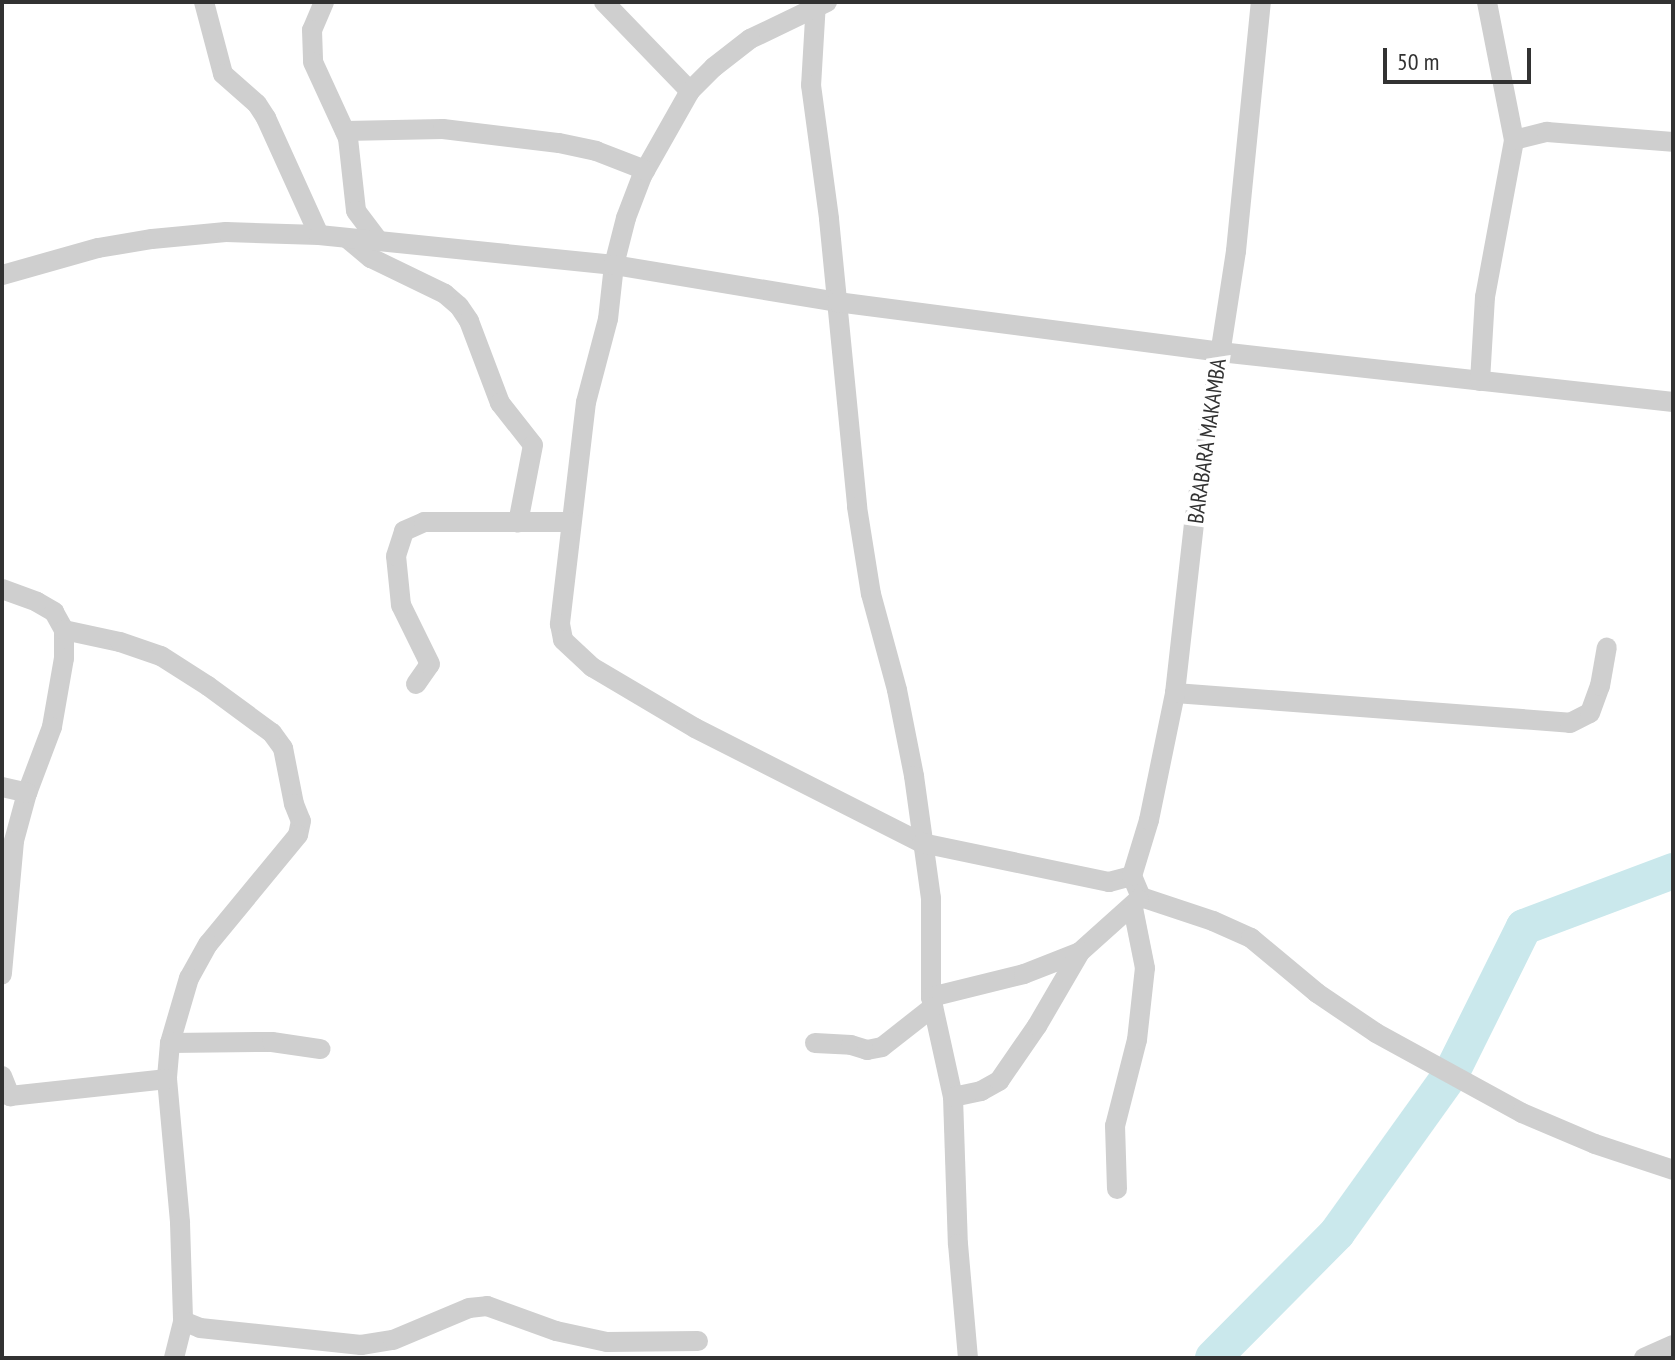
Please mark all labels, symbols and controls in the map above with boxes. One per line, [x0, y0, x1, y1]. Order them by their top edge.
scale bar [1387, 32, 1535, 82]
text: 50 m [1397, 46, 1439, 77]
street label: BARABARA MAKAMBA [1182, 356, 1232, 526]

